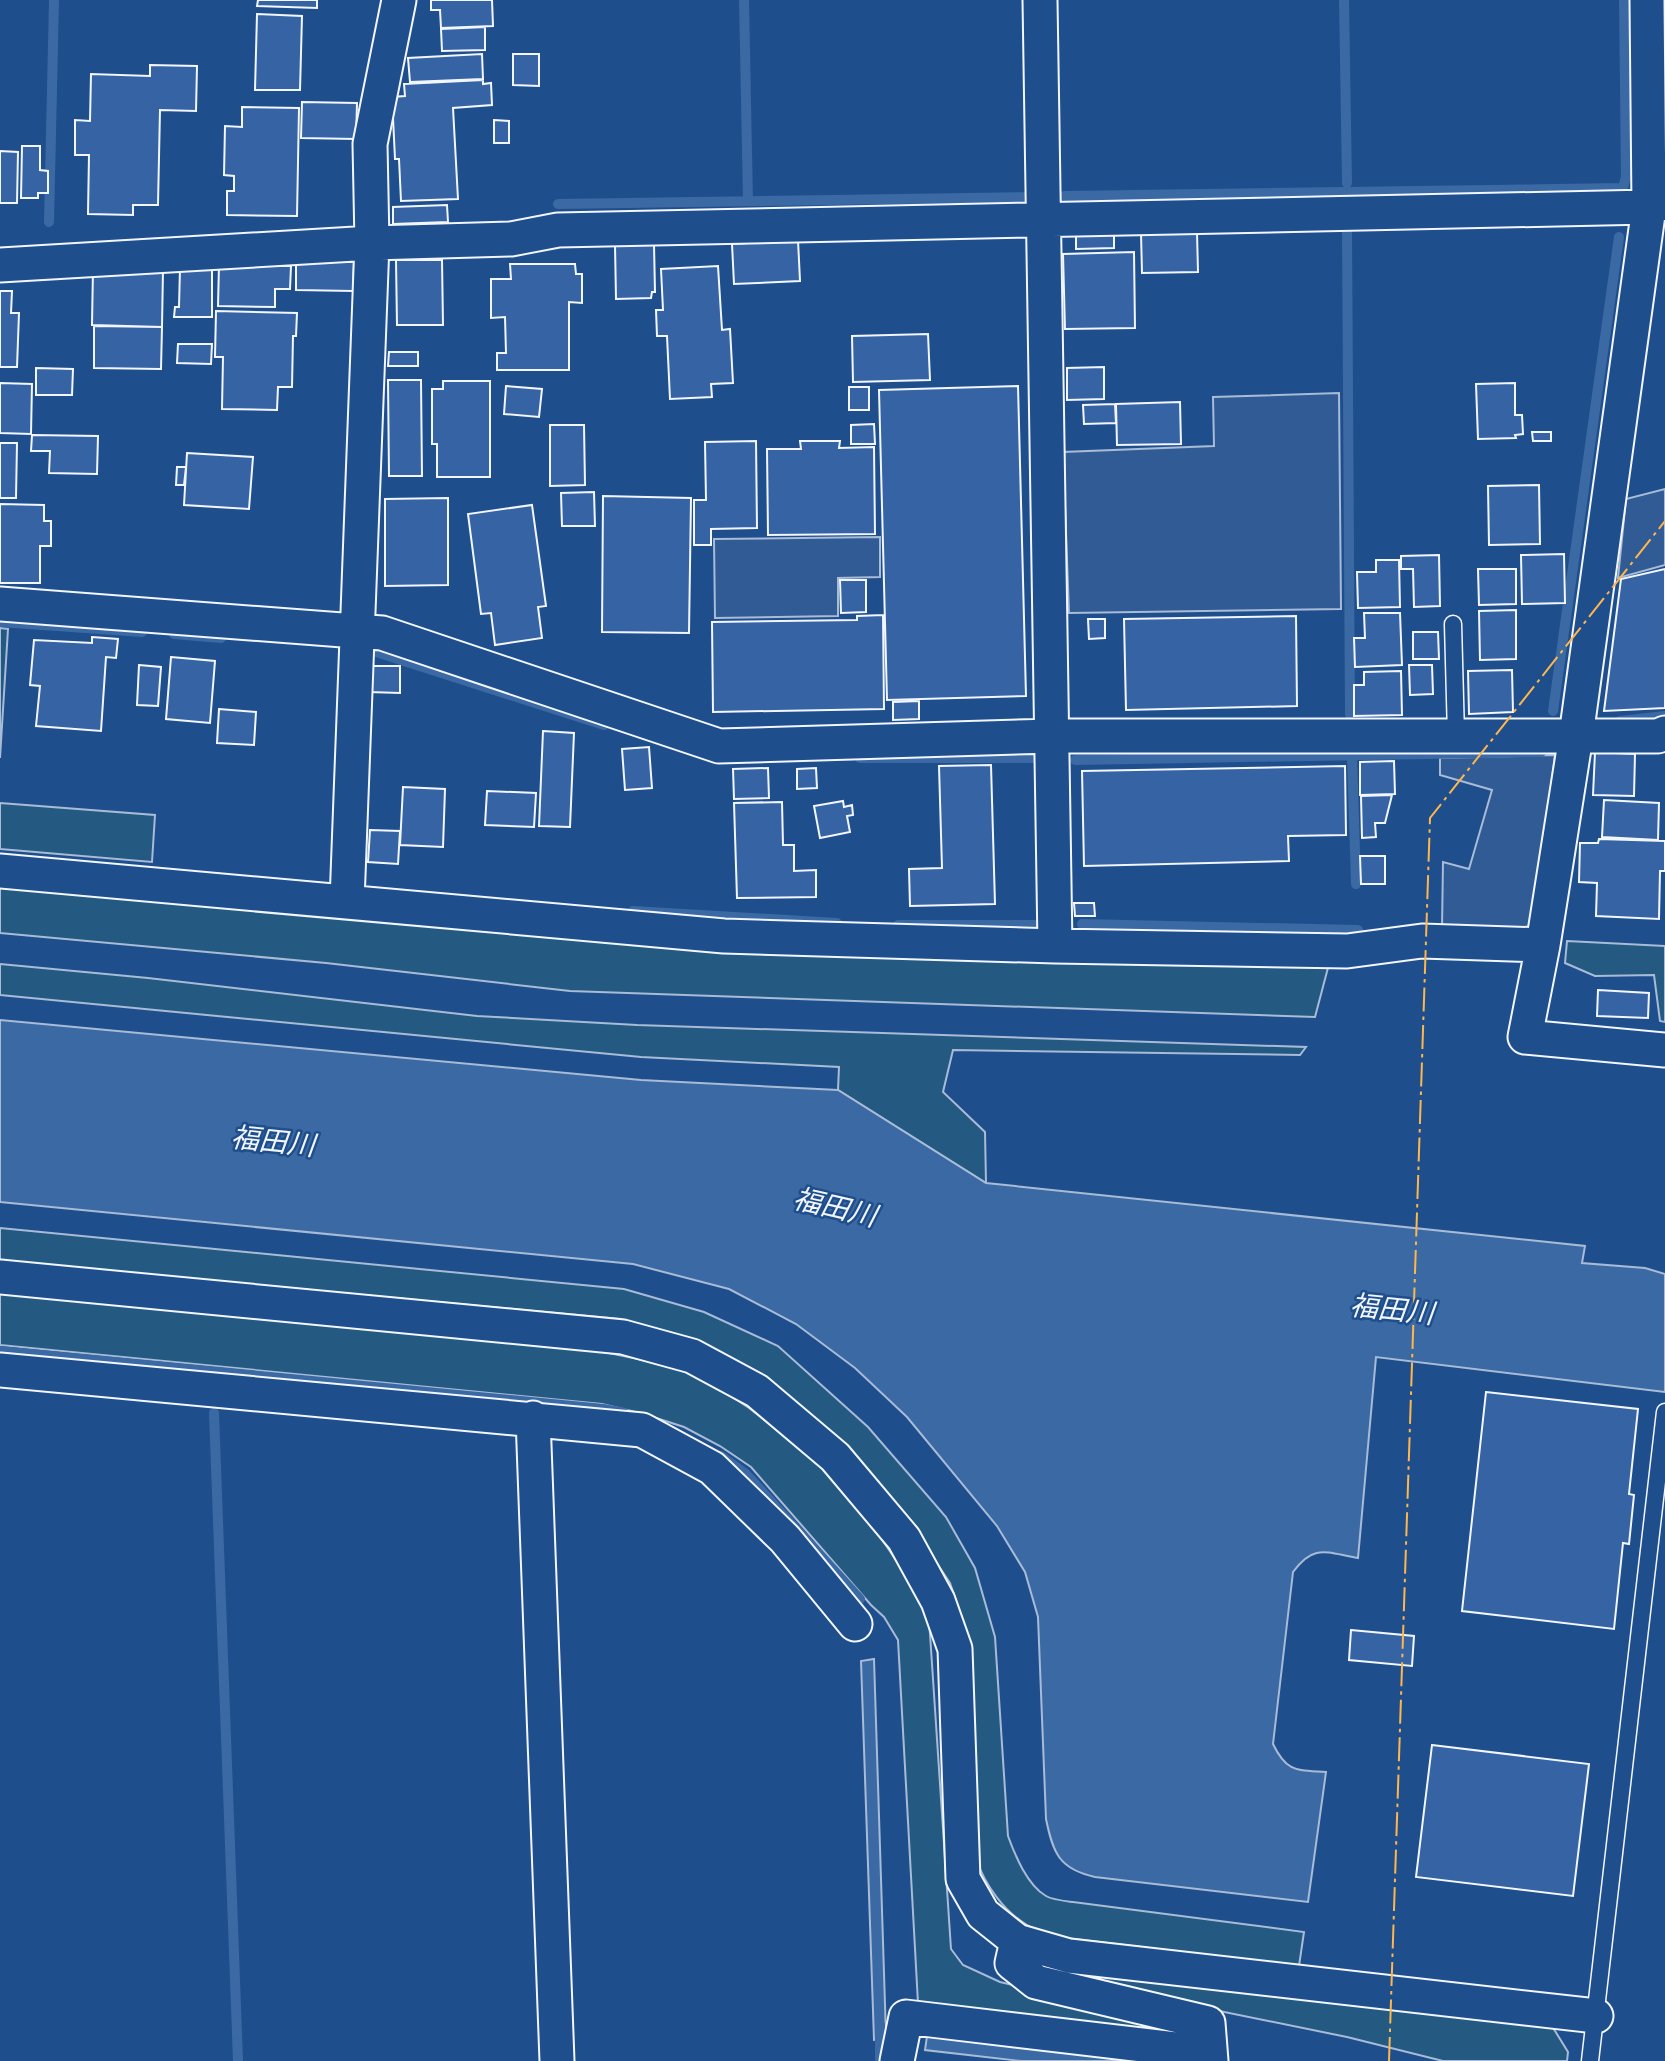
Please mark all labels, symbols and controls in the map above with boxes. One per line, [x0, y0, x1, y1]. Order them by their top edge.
water label: 福田川 [229, 1119, 320, 1164]
water label: 福田川 [790, 1180, 883, 1235]
water label: 福田川 [1348, 1287, 1439, 1332]

